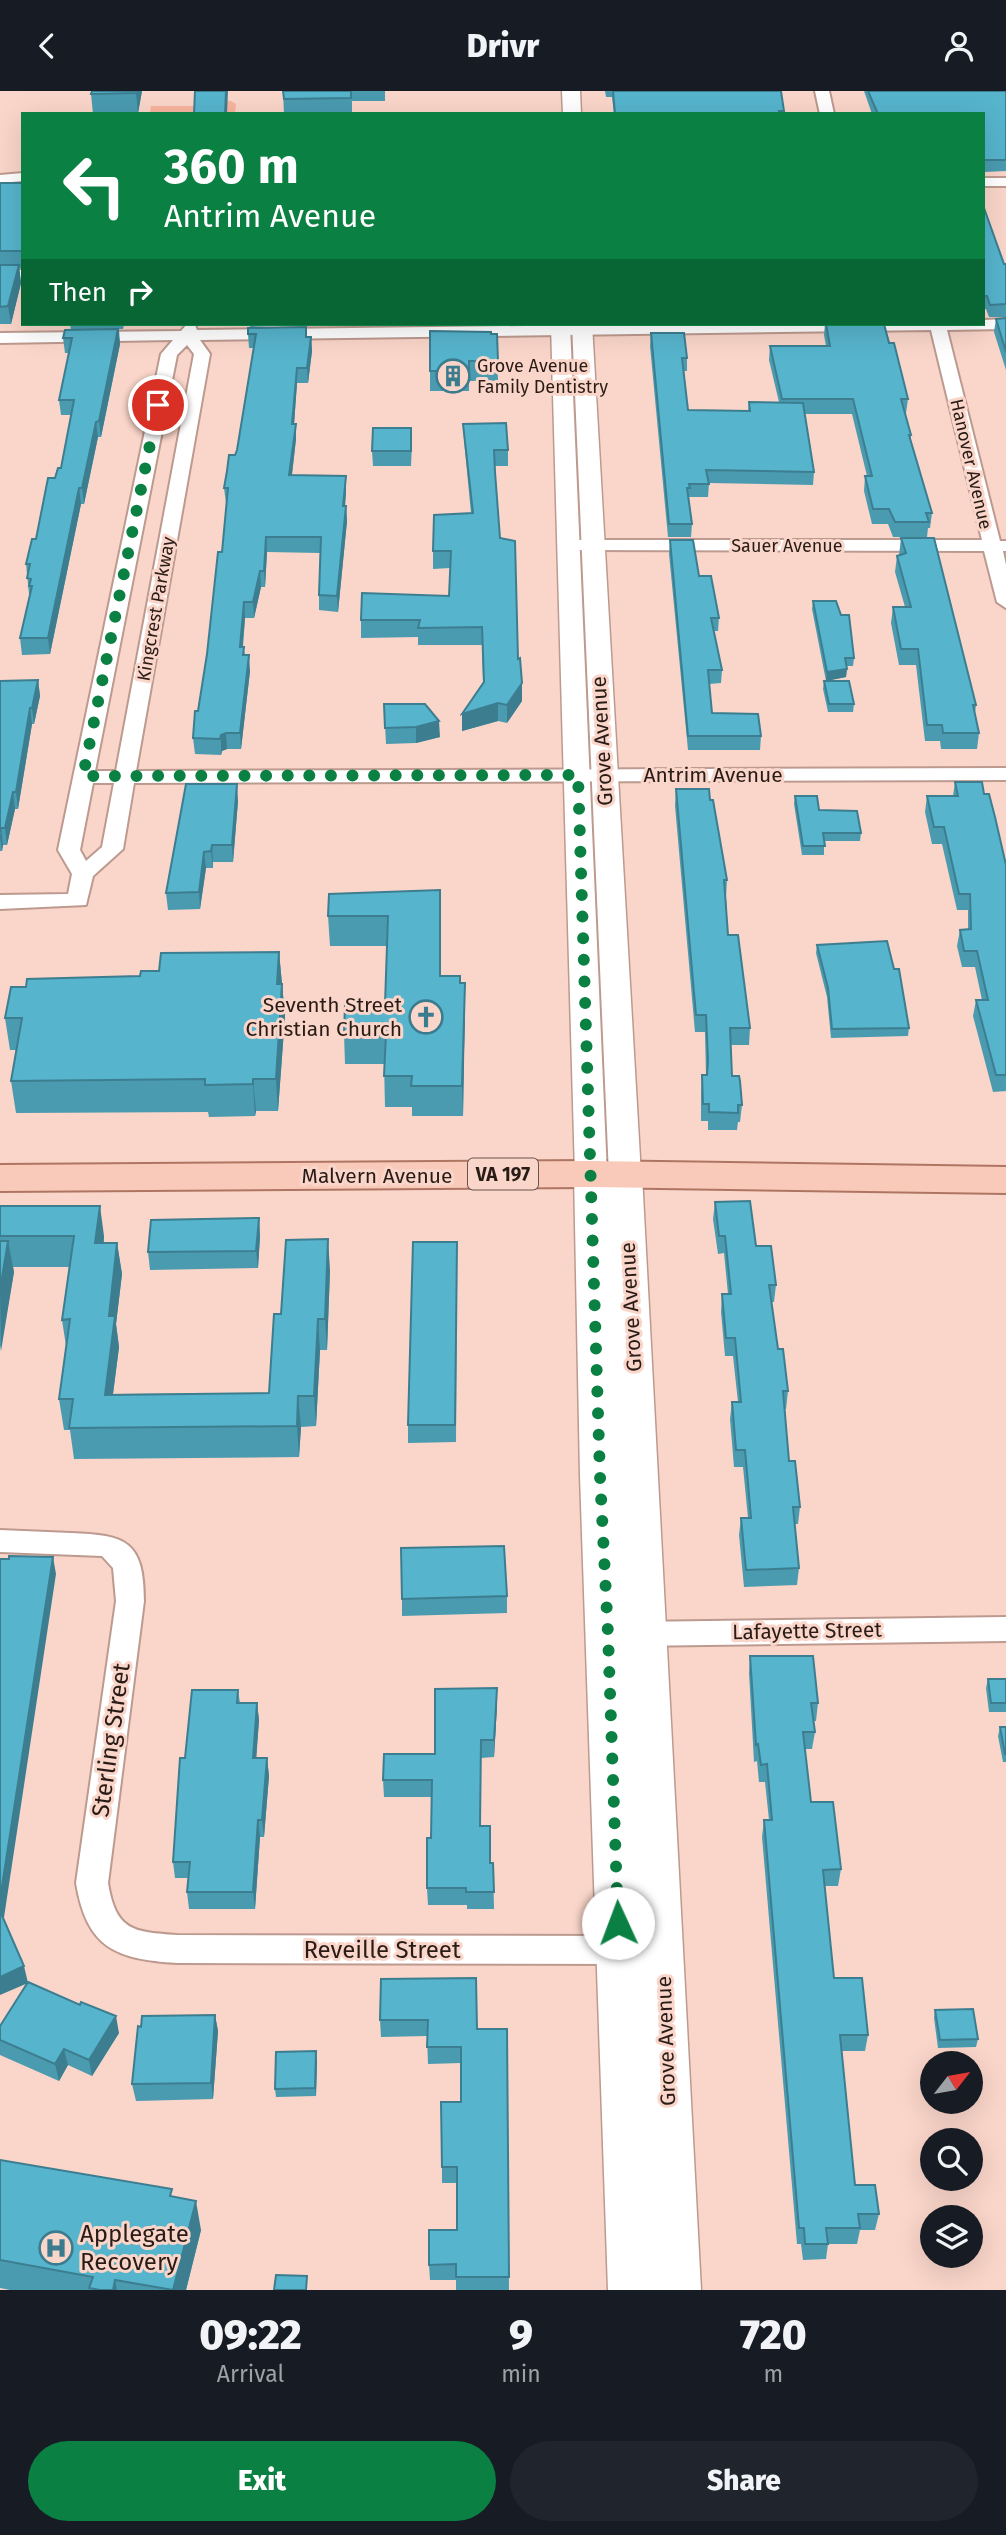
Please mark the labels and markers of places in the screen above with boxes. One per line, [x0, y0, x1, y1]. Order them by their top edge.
place label: Grove Avenue Family Dentistry [477, 355, 608, 398]
building icon: Grove Avenue Family Dentistry [434, 357, 472, 395]
pin [128, 375, 188, 435]
place label: Seventh Street Christian Church [246, 992, 402, 1042]
church icon: Seventh Street Christian Church [407, 998, 445, 1036]
place label: Applegate Recovery [80, 2220, 189, 2276]
hospital icon: Applegate Recovery [37, 2229, 75, 2267]

